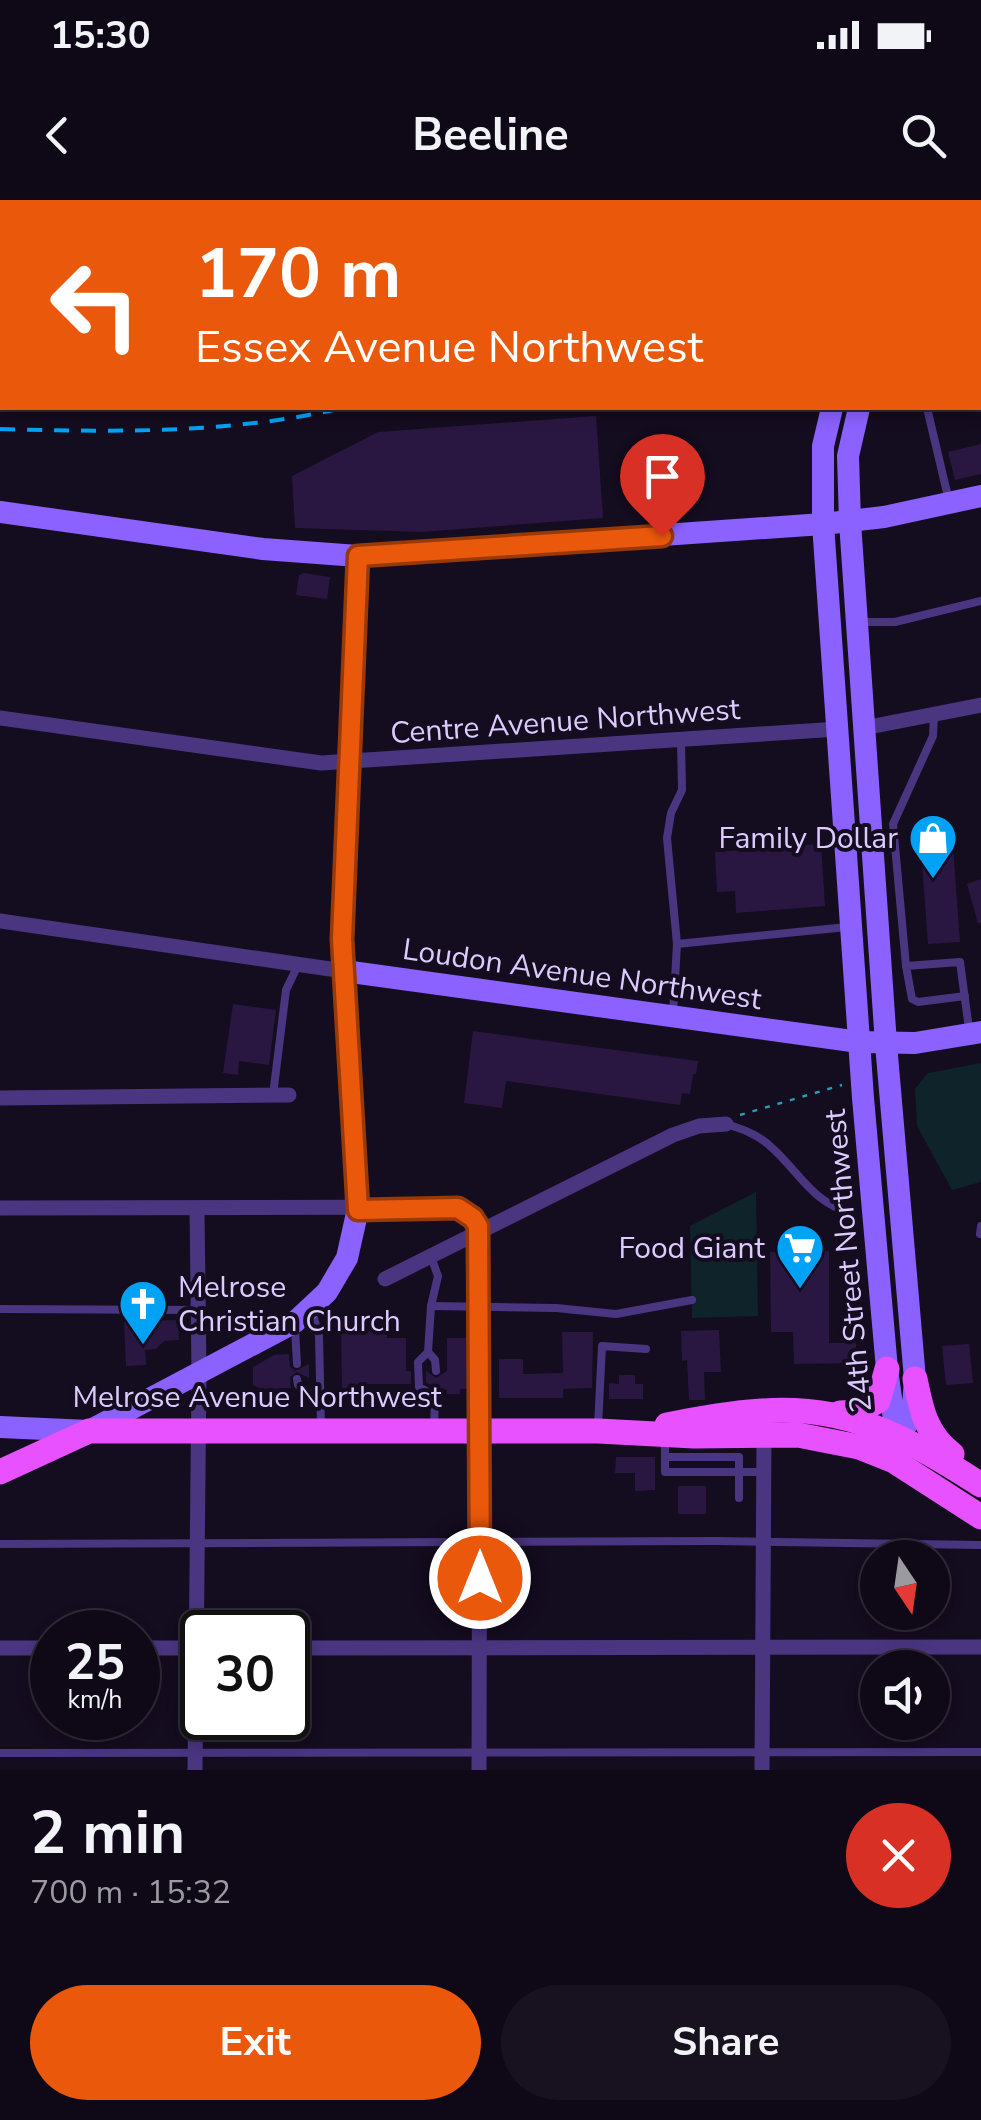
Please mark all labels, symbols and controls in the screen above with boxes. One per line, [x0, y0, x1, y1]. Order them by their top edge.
text: 15:30 [50, 10, 151, 61]
text: Beeline [412, 105, 569, 166]
icon: back [30, 108, 85, 163]
icon: search [896, 108, 951, 163]
text: 170 m [195, 226, 401, 322]
icon: left [30, 240, 160, 370]
text: Essex Avenue Northwest [195, 317, 703, 378]
pin [620, 434, 705, 537]
icon: arrive [635, 449, 690, 504]
street label: Centre Avenue Northwest [389, 689, 742, 754]
shop icon: Family Dollar [907, 812, 959, 880]
place label: Family Dollar [719, 818, 898, 859]
street label: Loudon Avenue Northwest [400, 929, 764, 1020]
street label: 24th Street Northwest [815, 1107, 882, 1414]
supermarket icon: Food Giant [774, 1222, 826, 1290]
place label: Food Giant [618, 1228, 765, 1269]
place label: Melrose Christian Church [178, 1267, 401, 1342]
church icon: Melrose Christian Church [117, 1278, 169, 1346]
street label: Melrose Avenue Northwest [72, 1377, 442, 1418]
position arrow [428, 1526, 532, 1630]
north arrow [860, 1540, 950, 1630]
map controls [860, 1540, 950, 1740]
speed limit sign: 30 [180, 1610, 310, 1740]
text: 25 [65, 1628, 125, 1697]
button: sound [860, 1650, 950, 1740]
text: km/h [67, 1683, 123, 1717]
text: 2 min [30, 1792, 185, 1874]
button: close [846, 1803, 951, 1908]
text: 700 m · 15:32 [30, 1871, 231, 1914]
button: Exit [30, 1985, 481, 2100]
button: Share [501, 1985, 951, 2100]

